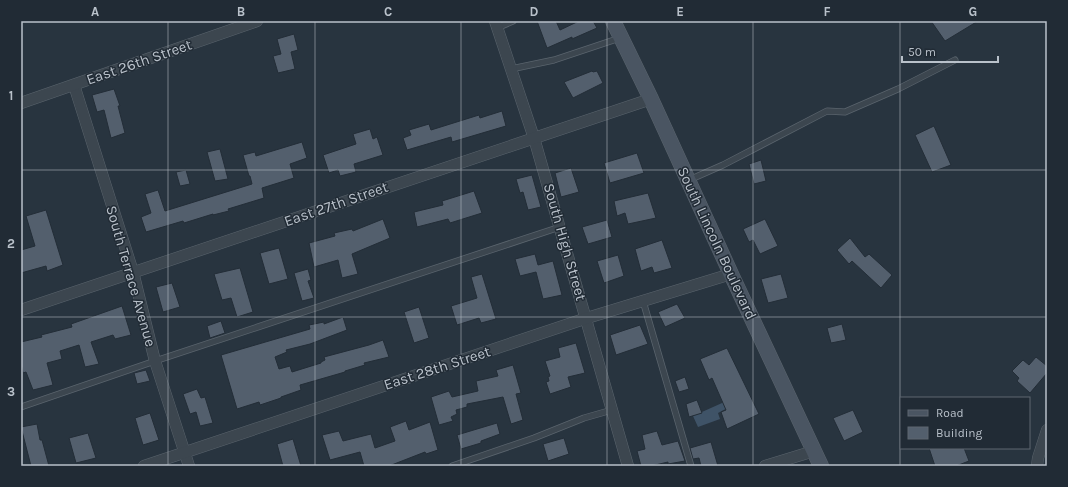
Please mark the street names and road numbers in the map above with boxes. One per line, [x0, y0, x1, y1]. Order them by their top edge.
street label: East 26th Street [84, 35, 195, 88]
street label: South Lincoln Boulevard [674, 164, 760, 322]
street label: East 27th Street [282, 178, 391, 230]
street label: South High Street [540, 181, 590, 303]
street label: South Terrace Avenue [102, 203, 160, 349]
street label: East 28th Street [381, 342, 493, 394]

